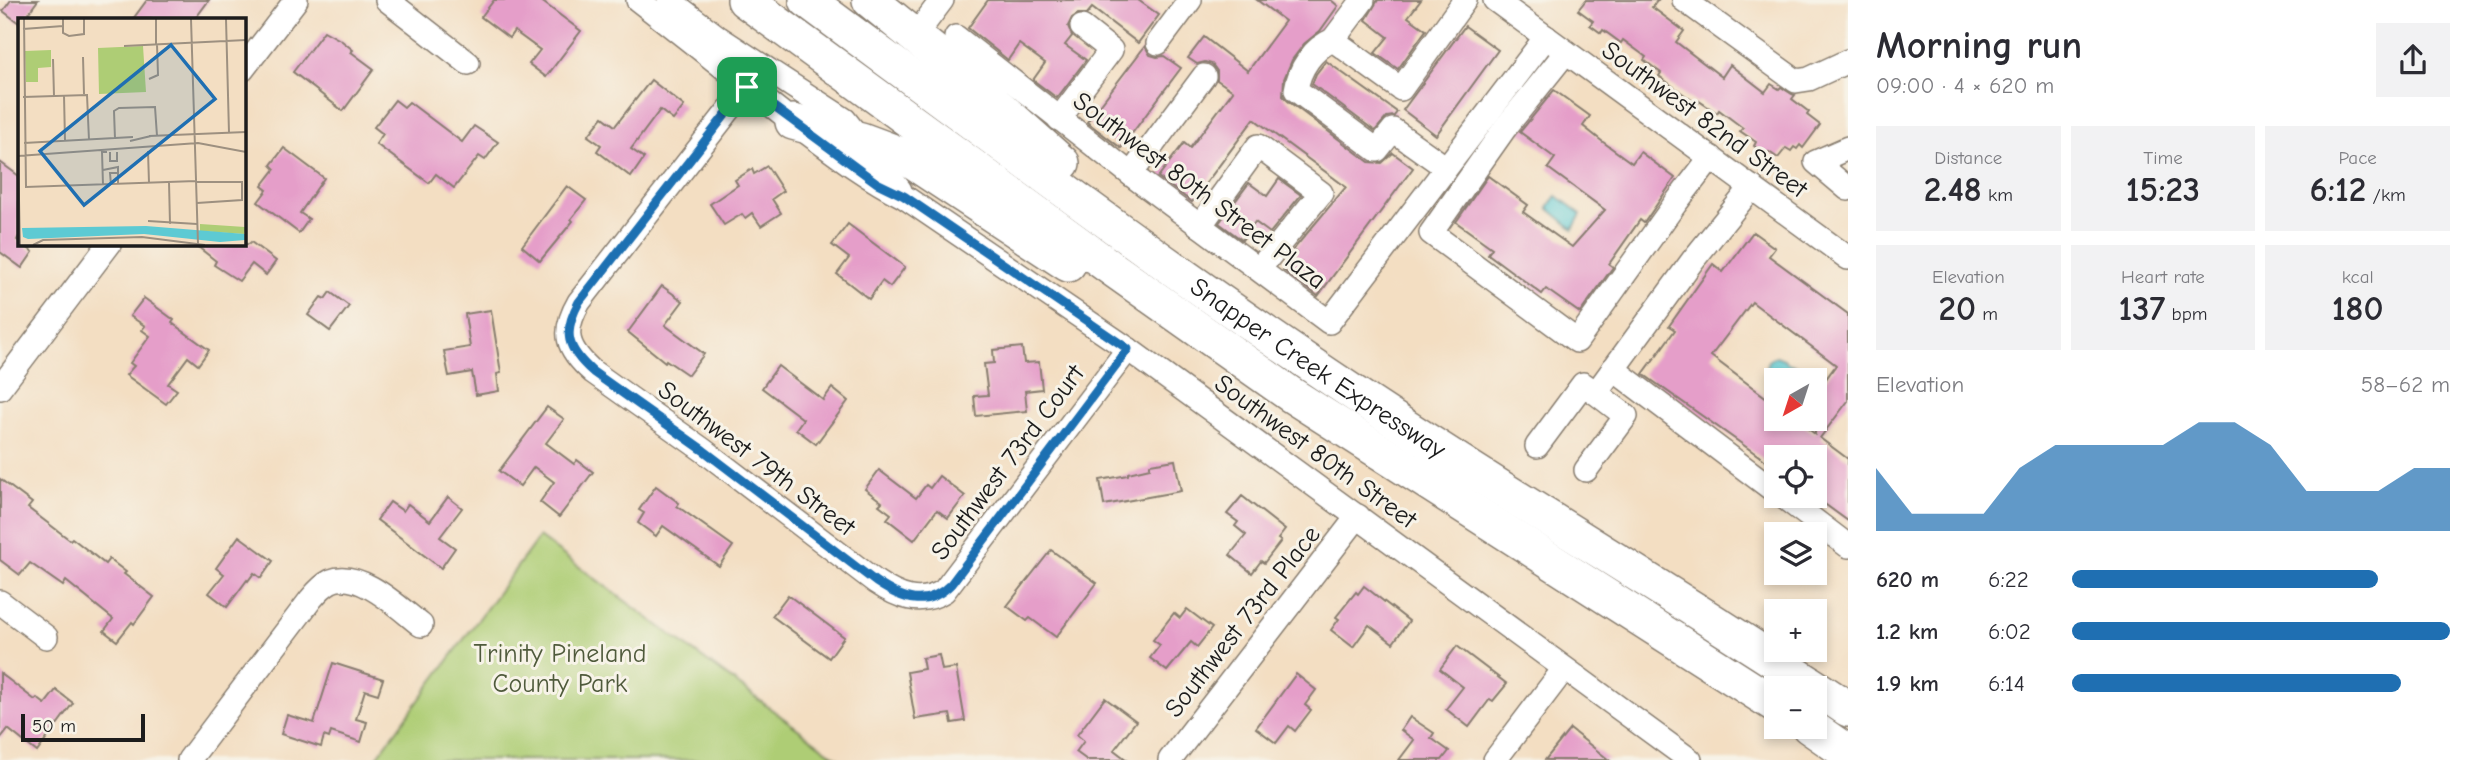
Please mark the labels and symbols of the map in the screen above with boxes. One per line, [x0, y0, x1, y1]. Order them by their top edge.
inset map [18, 18, 245, 245]
street label: Southwest 82nd Street [1596, 35, 1814, 205]
pin [717, 57, 777, 117]
street label: Southwest 80th Street Plaza [1067, 86, 1332, 296]
street label: Snapper Creek Expressway [1184, 272, 1451, 466]
street label: Southwest 73rd Court [925, 358, 1092, 566]
street label: Southwest 80th Street [1209, 368, 1423, 536]
north arrow [1764, 368, 1827, 430]
street label: Southwest 79th Street [652, 375, 862, 544]
street label: Southwest 73rd Place [1159, 520, 1327, 723]
park label: Trinity Pineland County Park [474, 639, 646, 699]
scale bar [21, 711, 145, 743]

